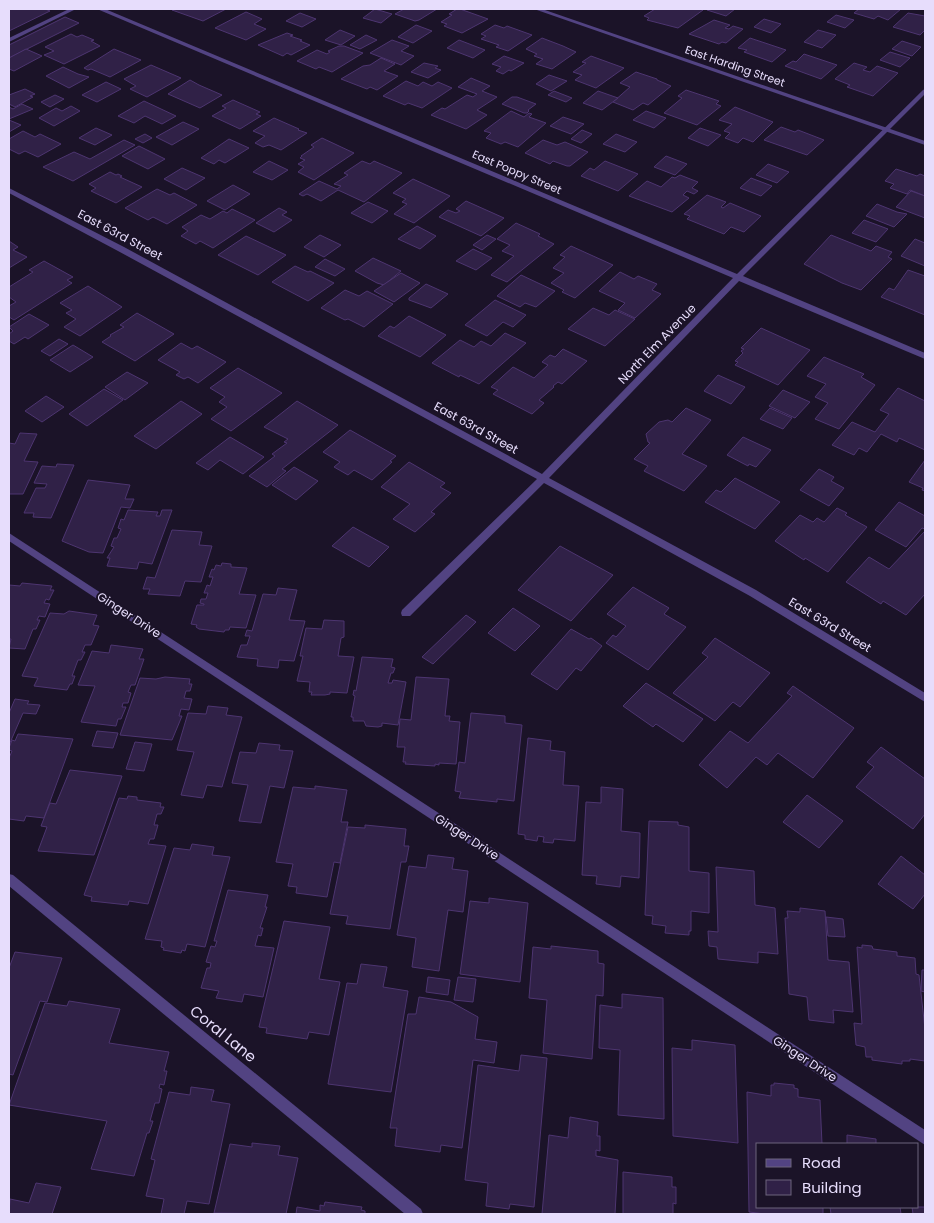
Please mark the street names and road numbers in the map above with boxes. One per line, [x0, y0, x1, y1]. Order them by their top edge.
street label: East Harding Street [683, 41, 787, 91]
street label: East Poppy Street [470, 146, 564, 198]
street label: East 63rd Street [75, 205, 166, 264]
street label: North Elm Avenue [614, 300, 699, 388]
street label: East 63rd Street [431, 397, 521, 458]
street label: Ginger Drive [94, 587, 165, 642]
street label: East 63rd Street [786, 593, 875, 656]
street label: Ginger Drive [432, 809, 503, 864]
street label: Coral Lane [186, 1000, 261, 1067]
street label: Ginger Drive [770, 1031, 841, 1086]

